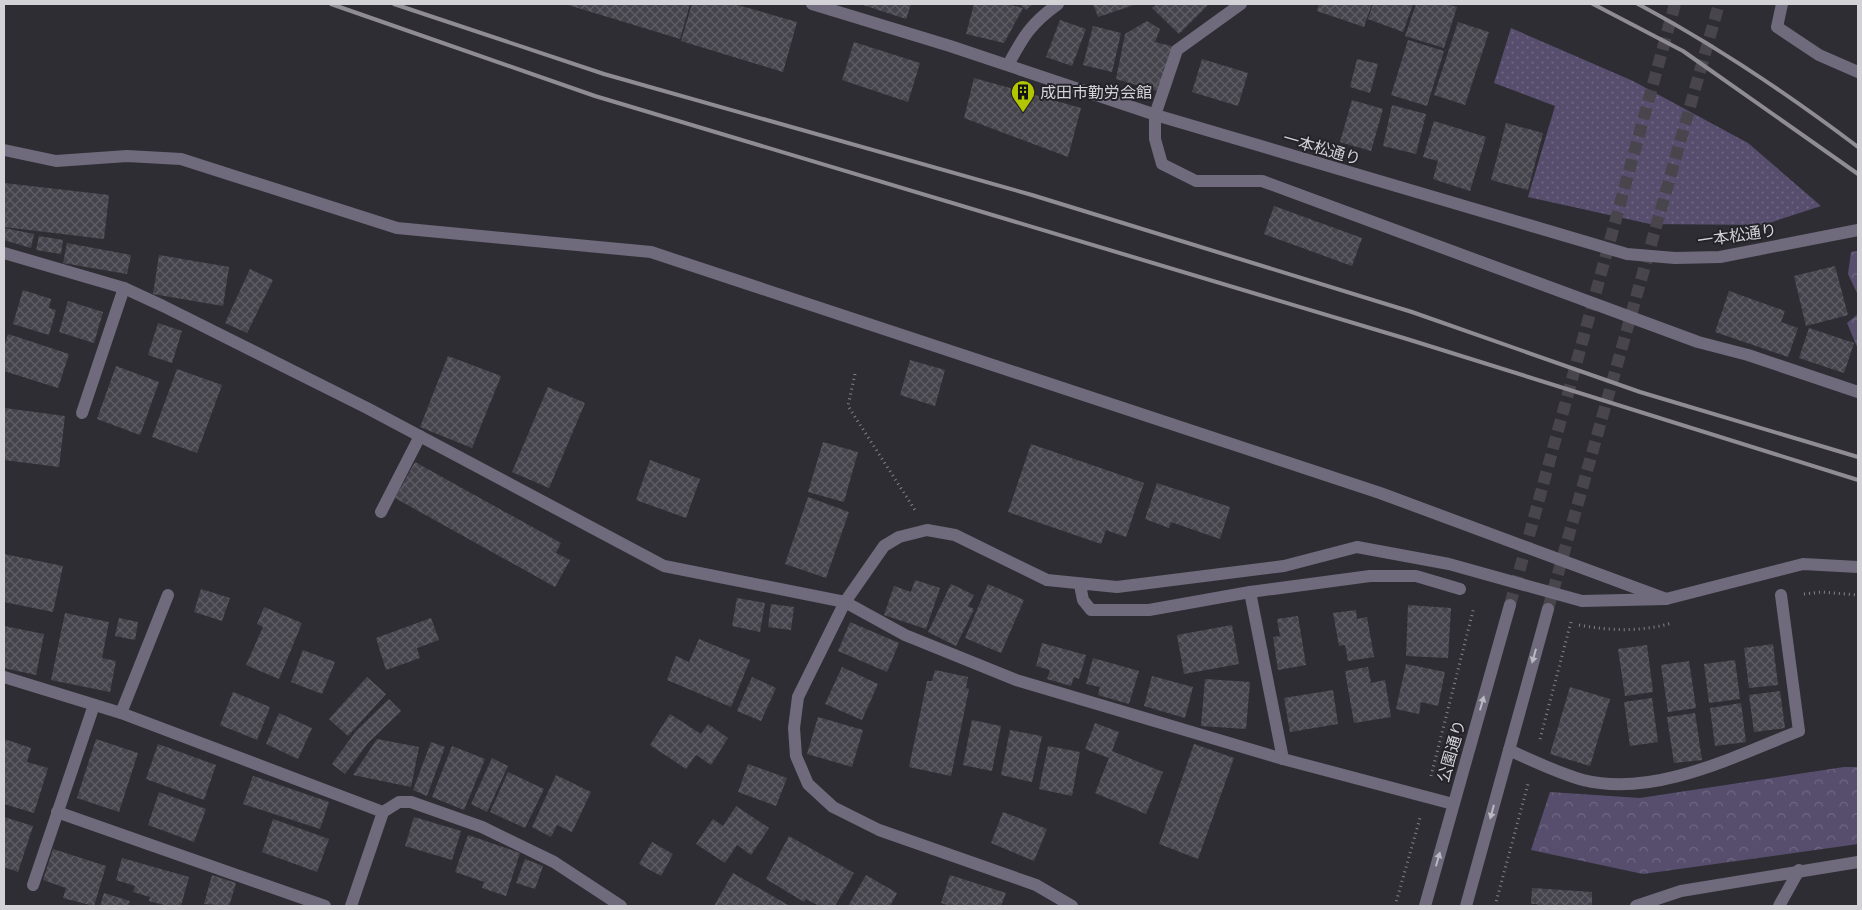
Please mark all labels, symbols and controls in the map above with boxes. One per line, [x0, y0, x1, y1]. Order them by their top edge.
building icon: 成田市勤労会館 [1010, 79, 1036, 113]
place label: 成田市勤労会館 [1040, 83, 1152, 102]
street label: 一本松通り [1281, 128, 1363, 169]
street label: 一本松通り [1696, 221, 1778, 250]
one-way arrow [1530, 648, 1538, 663]
one-way arrow [1478, 695, 1486, 710]
street label: 公園通り [1434, 718, 1469, 785]
one-way arrow [1487, 805, 1495, 820]
one-way arrow [1434, 852, 1442, 867]

